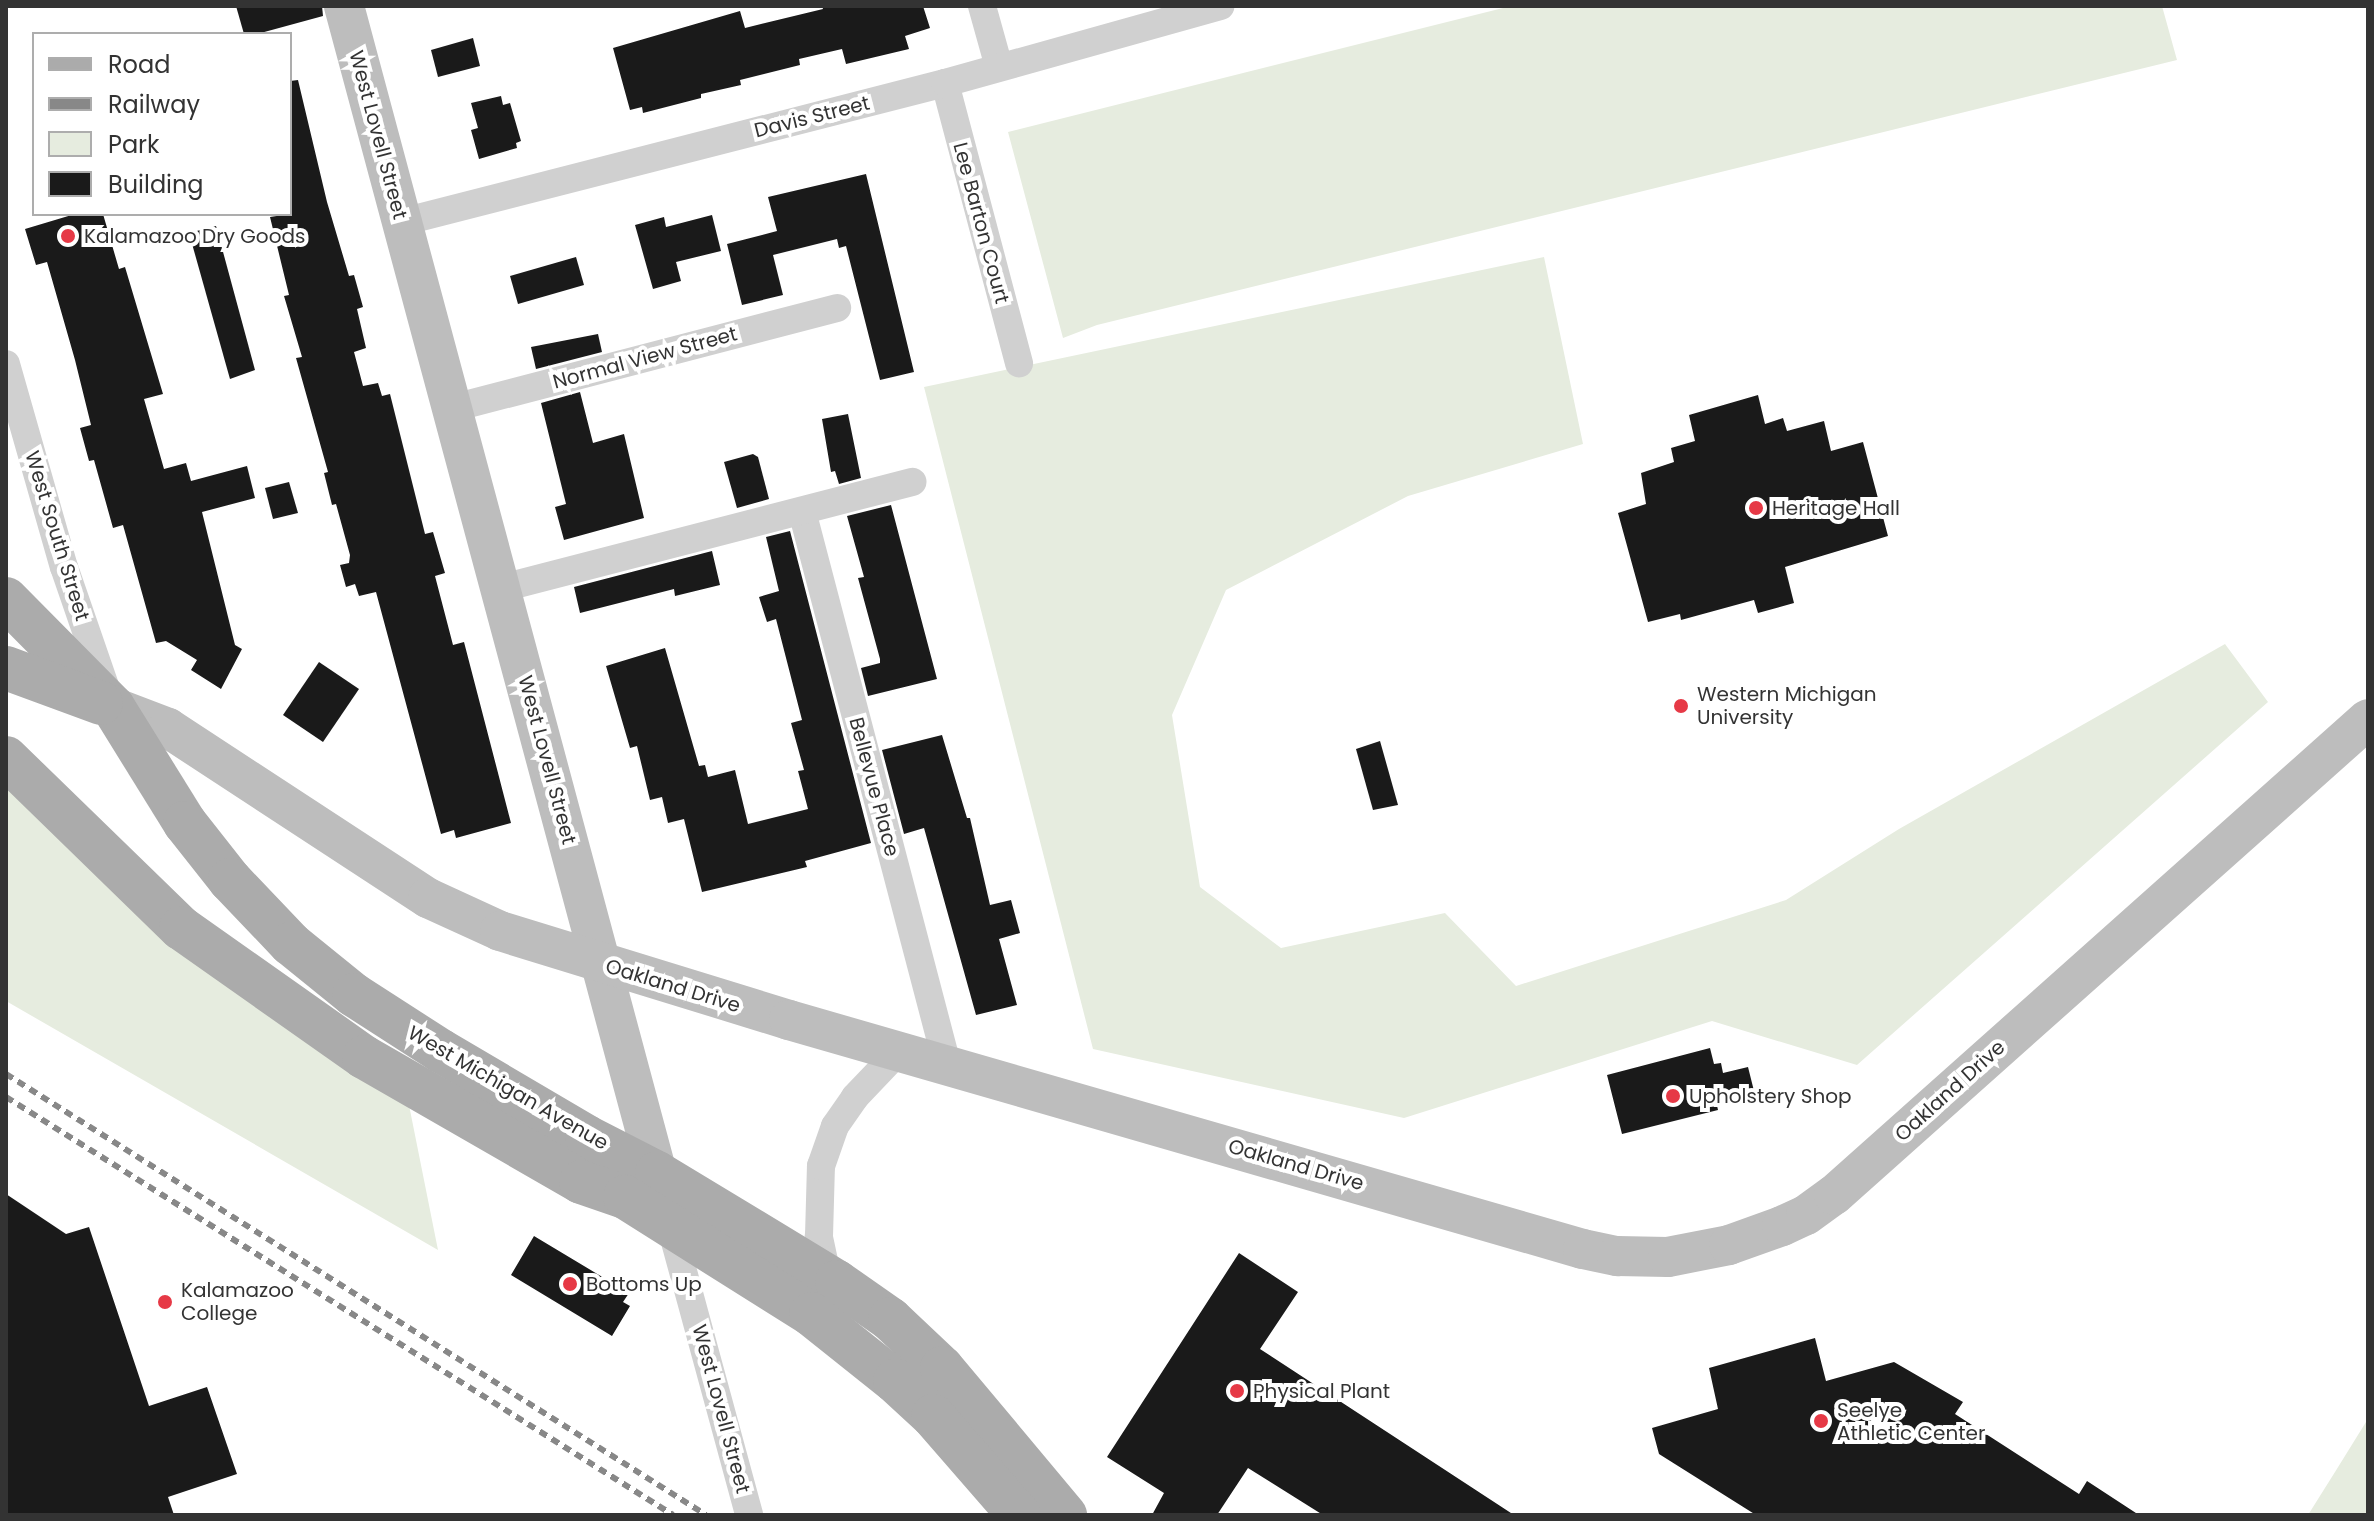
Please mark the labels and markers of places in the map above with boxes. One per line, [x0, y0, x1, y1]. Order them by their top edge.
place label: Kalamazoo Dry Goods [84, 224, 305, 248]
marker: Kalamazoo Dry Goods [59, 227, 77, 245]
place label: Heritage Hall [1772, 496, 1900, 520]
marker: Heritage Hall [1747, 499, 1765, 517]
place label: Western Michigan University [1697, 682, 1876, 729]
marker: Western Michigan University [1672, 697, 1690, 715]
place label: Upholstery Shop [1689, 1084, 1852, 1108]
marker: Upholstery Shop [1664, 1087, 1682, 1105]
place label: Bottoms Up [586, 1272, 702, 1296]
marker: Bottoms Up [561, 1275, 579, 1293]
place label: Kalamazoo College [181, 1278, 294, 1325]
marker: Kalamazoo College [156, 1293, 174, 1311]
place label: Physical Plant [1253, 1379, 1390, 1403]
marker: Physical Plant [1228, 1382, 1246, 1400]
place label: Seelye Athletic Center [1837, 1398, 1985, 1445]
marker: Seelye Athletic Center [1812, 1412, 1830, 1430]

